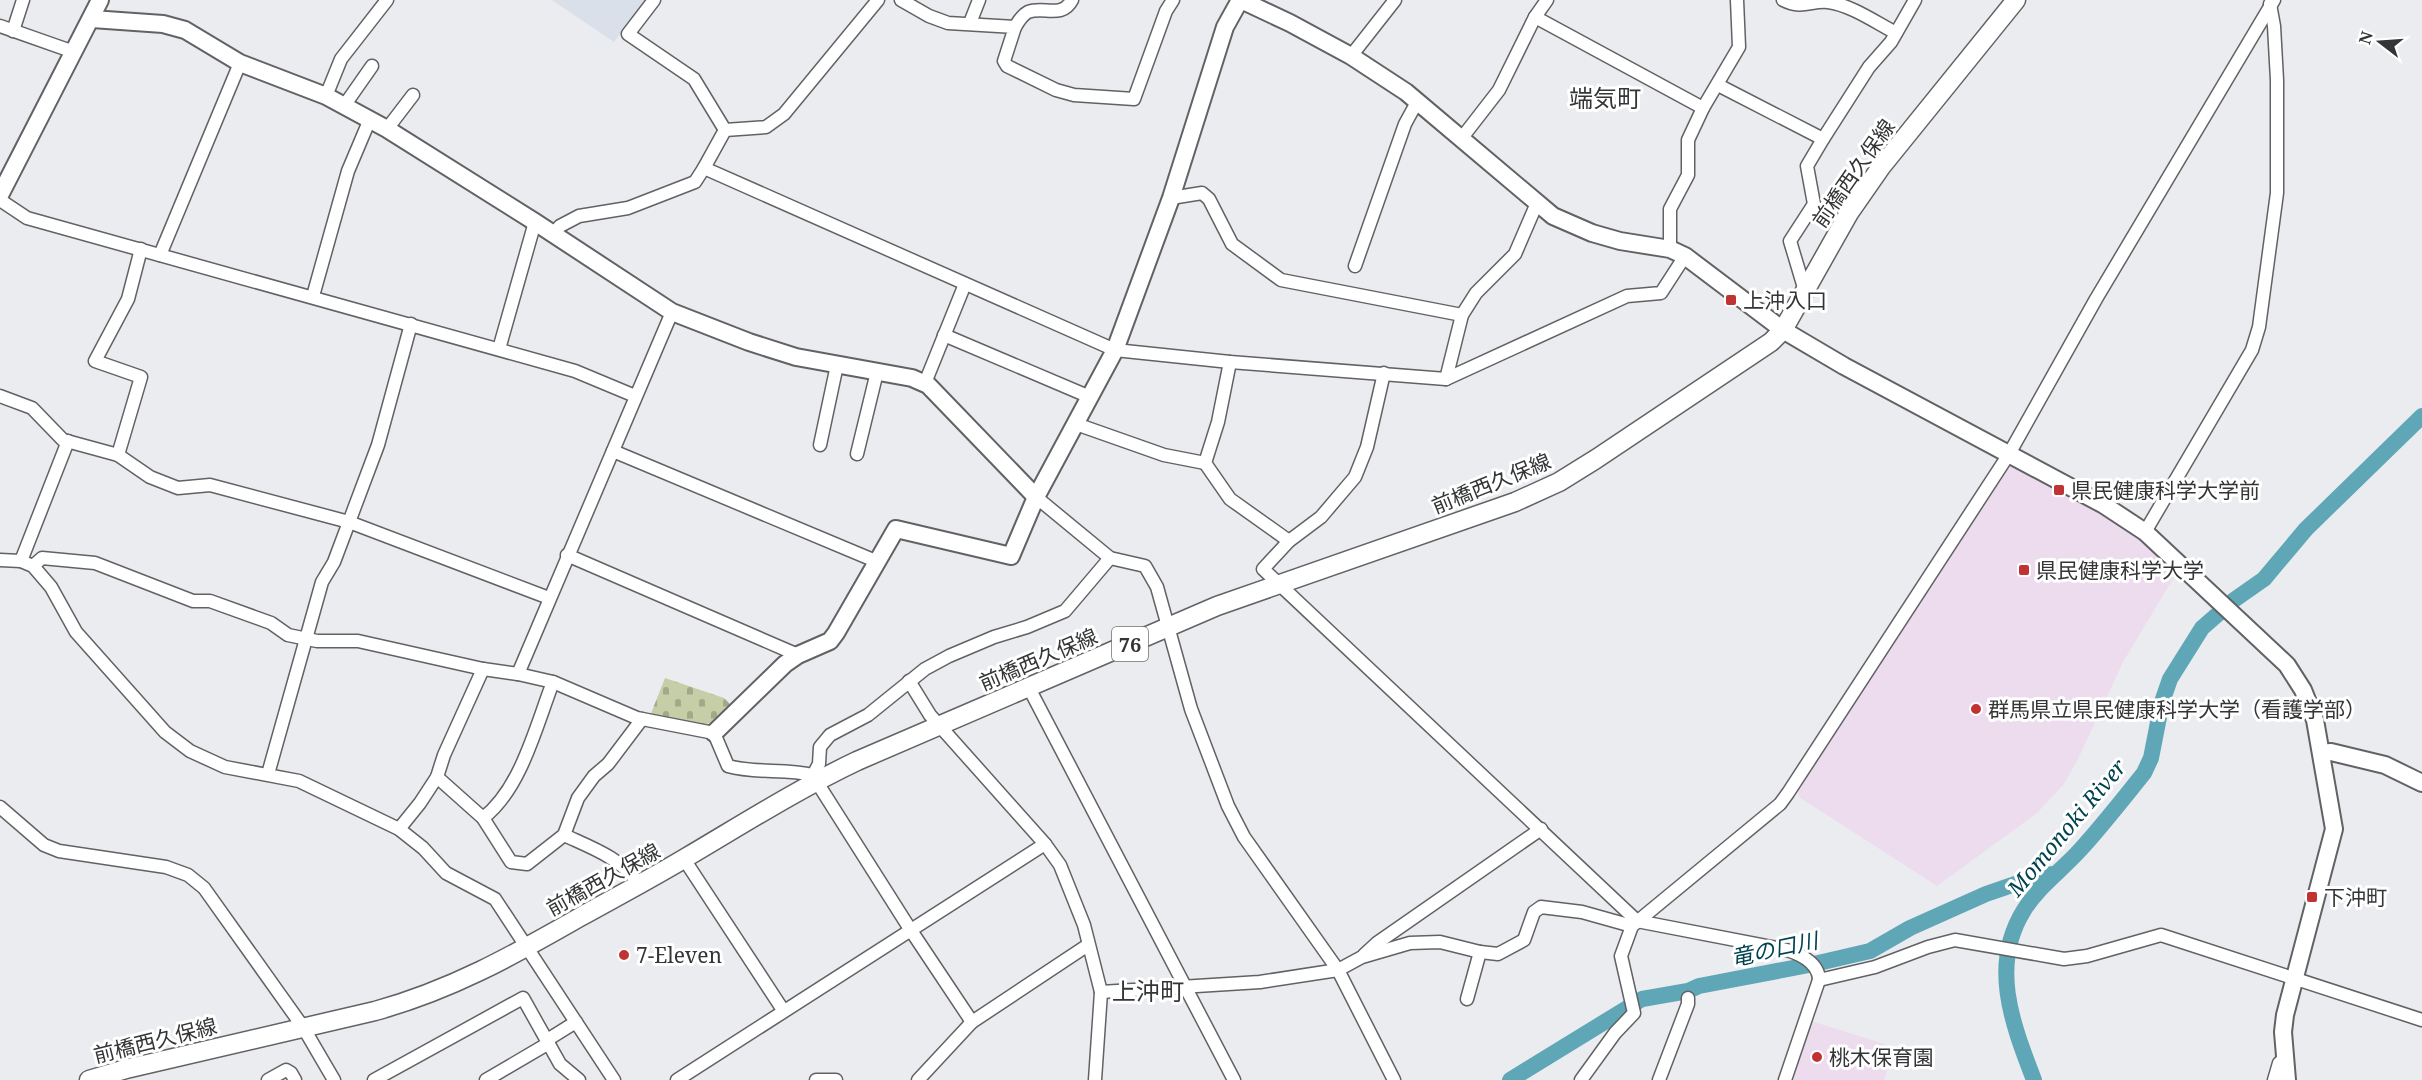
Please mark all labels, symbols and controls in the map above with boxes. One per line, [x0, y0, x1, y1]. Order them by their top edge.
north arrow [2350, 12, 2410, 72]
text: N [2353, 28, 2378, 47]
district label: 端気町 [1569, 81, 1641, 114]
street label: 前橋西久保線 [1805, 113, 1901, 233]
place label: 上沖入口 [1743, 286, 1827, 314]
marker: 上沖入口 [1724, 293, 1738, 307]
street label: 前橋西久保線 [1427, 446, 1555, 520]
place label: 県民健康科学大学前 [2071, 476, 2260, 504]
marker: 県民健康科学大学前 [2052, 483, 2066, 497]
place label: 県民健康科学大学 [2036, 556, 2204, 584]
marker: 県民健康科学大学 [2017, 563, 2031, 577]
street label: 前橋西久保線 [975, 621, 1101, 697]
road number: 76 [1112, 627, 1148, 661]
place label: 群馬県立県民健康科学大学（看護学部） [1988, 695, 2366, 723]
marker: 群馬県立県民健康科学大学（看護学部） [1969, 702, 1983, 716]
water label: Momonoki River [1999, 751, 2133, 903]
street label: 前橋西久保線 [541, 836, 665, 922]
place label: 下沖町 [2324, 883, 2387, 911]
marker: 下沖町 [2305, 890, 2319, 904]
water label: 竜の口川 [1728, 924, 1822, 972]
place label: 7-Eleven [636, 941, 722, 969]
marker: 7-Eleven [617, 948, 631, 962]
district label: 上沖町 [1112, 974, 1184, 1007]
street label: 前橋西久保線 [90, 1011, 220, 1069]
place label: 桃木保育園 [1829, 1043, 1934, 1071]
marker: 桃木保育園 [1810, 1050, 1824, 1064]

